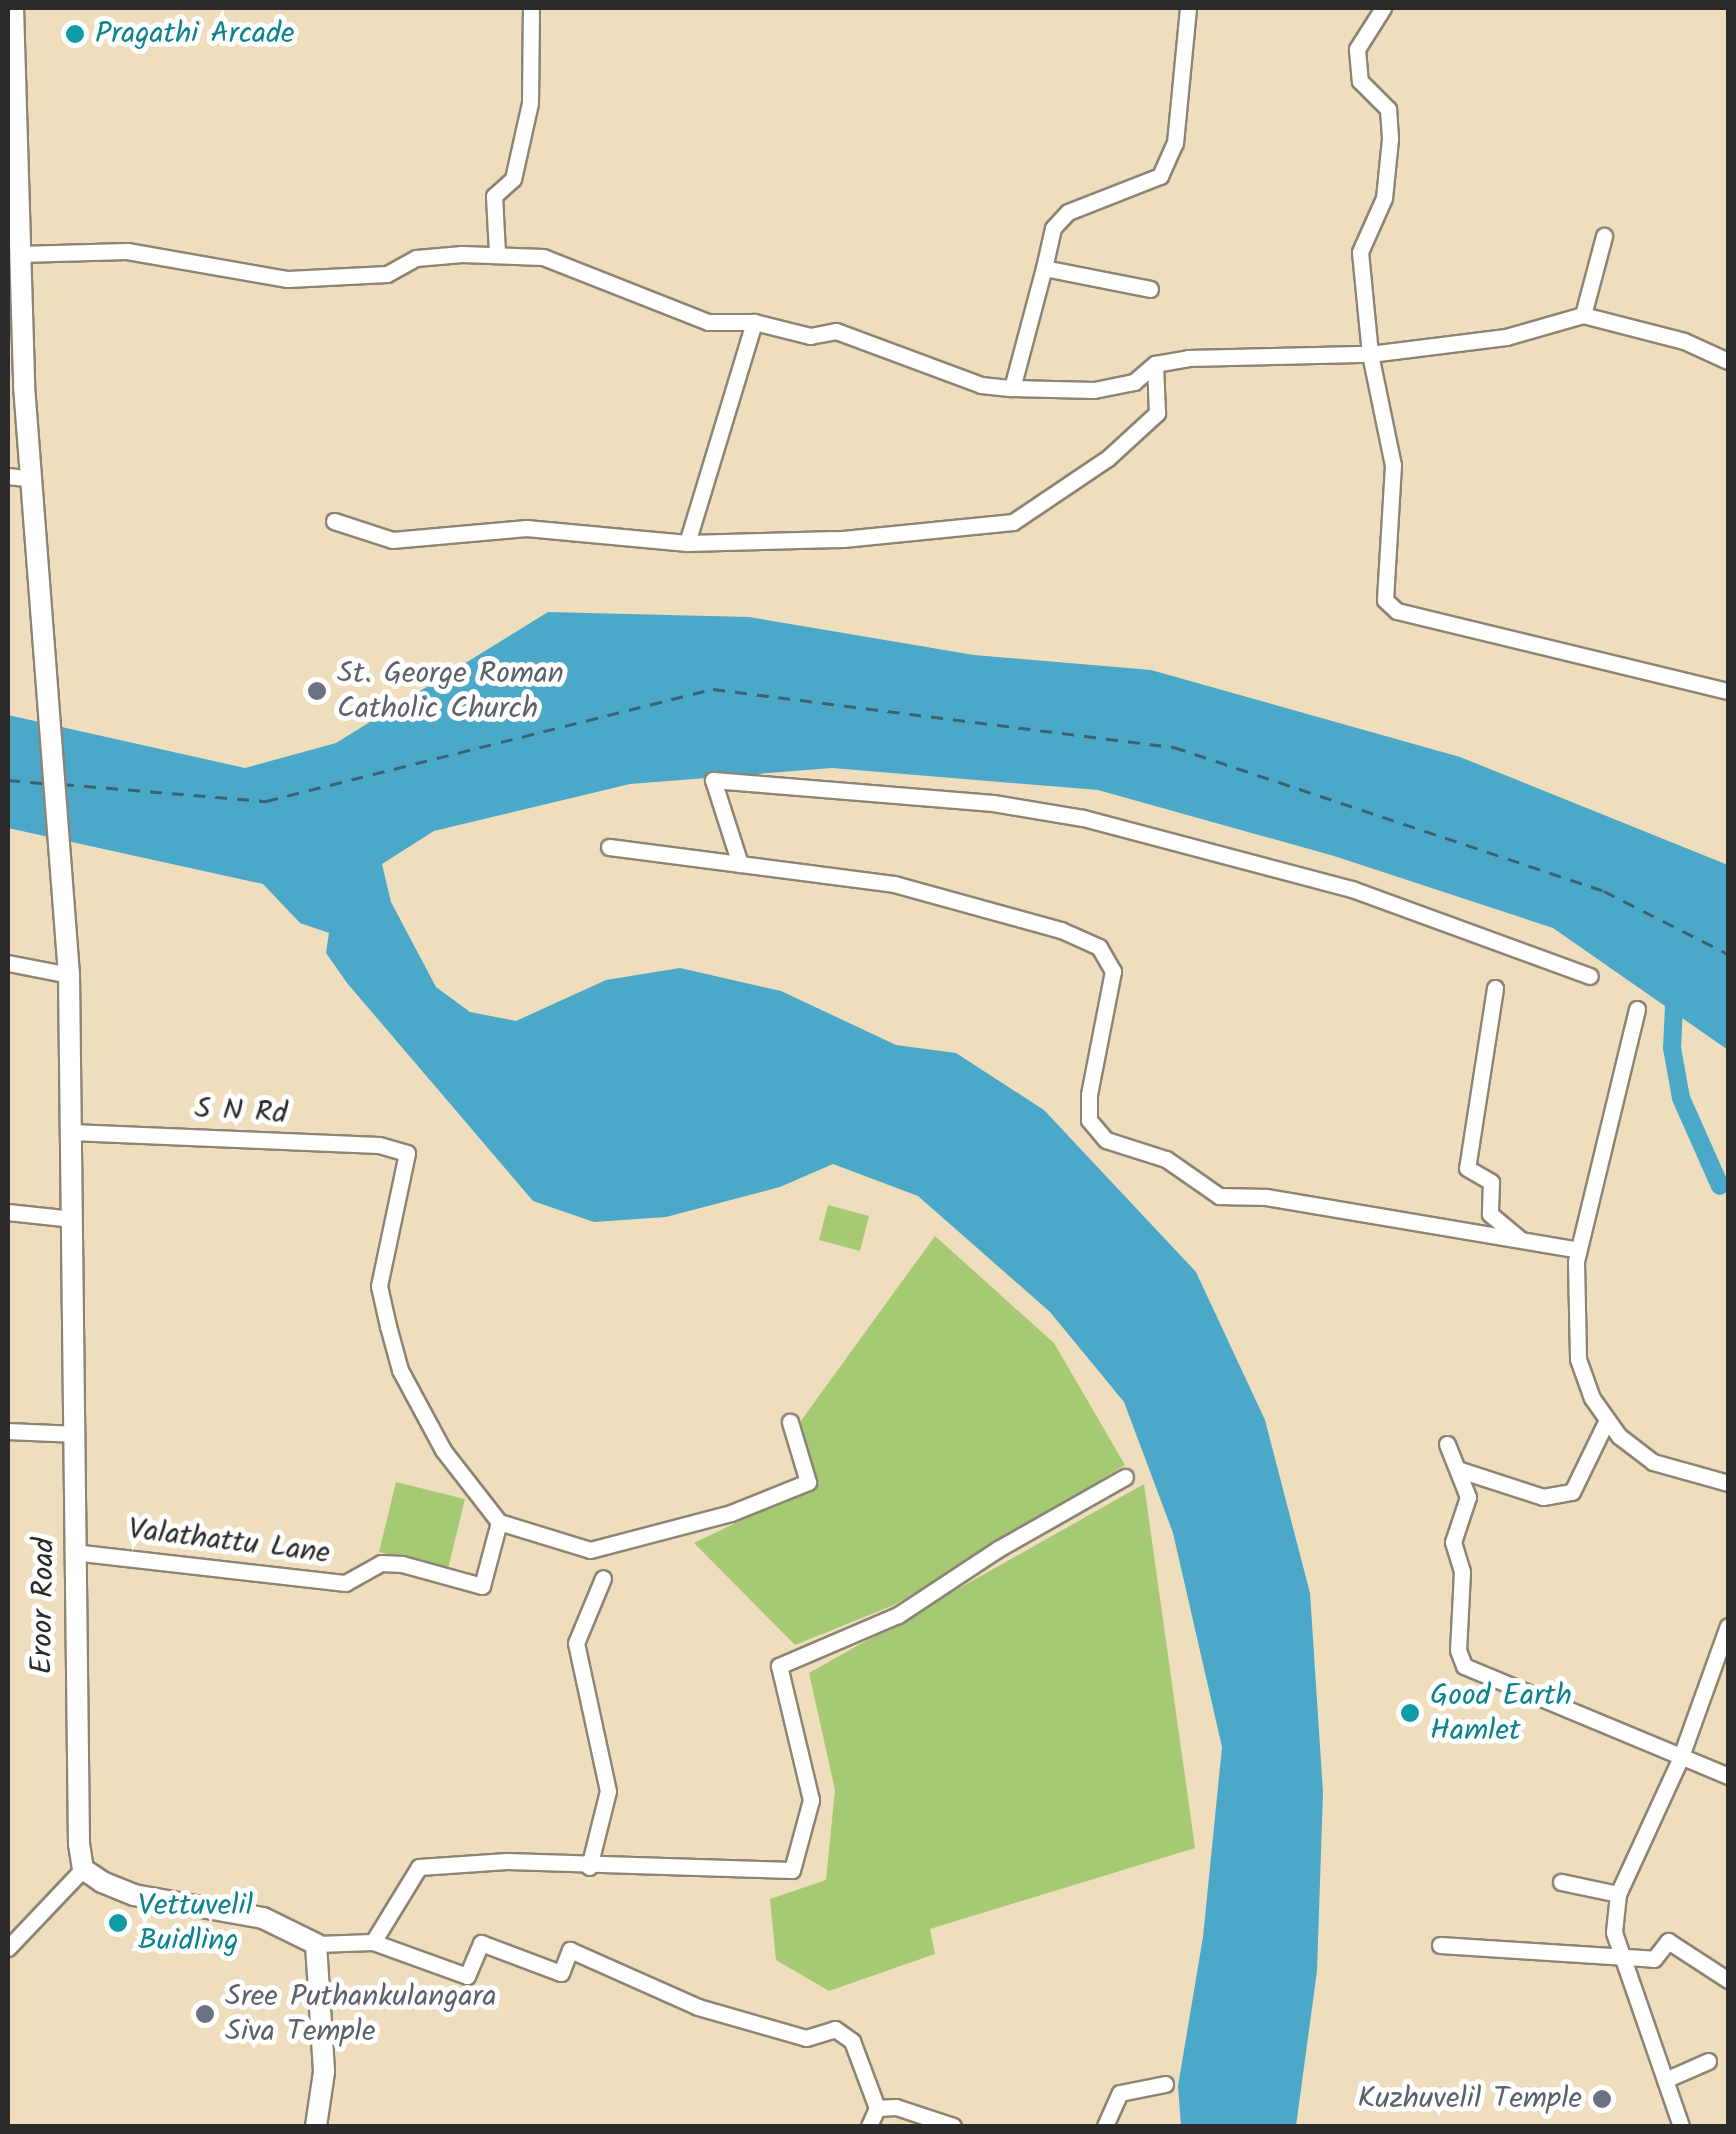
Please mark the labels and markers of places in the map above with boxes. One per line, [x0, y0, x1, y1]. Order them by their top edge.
place label: Pragathi Arcade [95, 16, 295, 52]
marker: Pragathi Arcade [64, 23, 86, 45]
place label: St. George Roman Catholic Church [337, 656, 564, 726]
marker: St. George Roman Catholic Church [306, 680, 328, 702]
place label: Good Earth Hamlet [1430, 1678, 1572, 1748]
marker: Good Earth Hamlet [1399, 1702, 1421, 1724]
place label: Vettuvelil Buidling [138, 1888, 253, 1958]
marker: Vettuvelil Buidling [107, 1912, 129, 1934]
place label: Sree Puthankulangara Siva Temple [225, 1979, 497, 2050]
marker: Sree Puthankulangara Siva Temple [194, 2003, 216, 2025]
place label: Kuzhuvelil Temple [1357, 2081, 1582, 2117]
marker: Kuzhuvelil Temple [1591, 2088, 1613, 2110]

